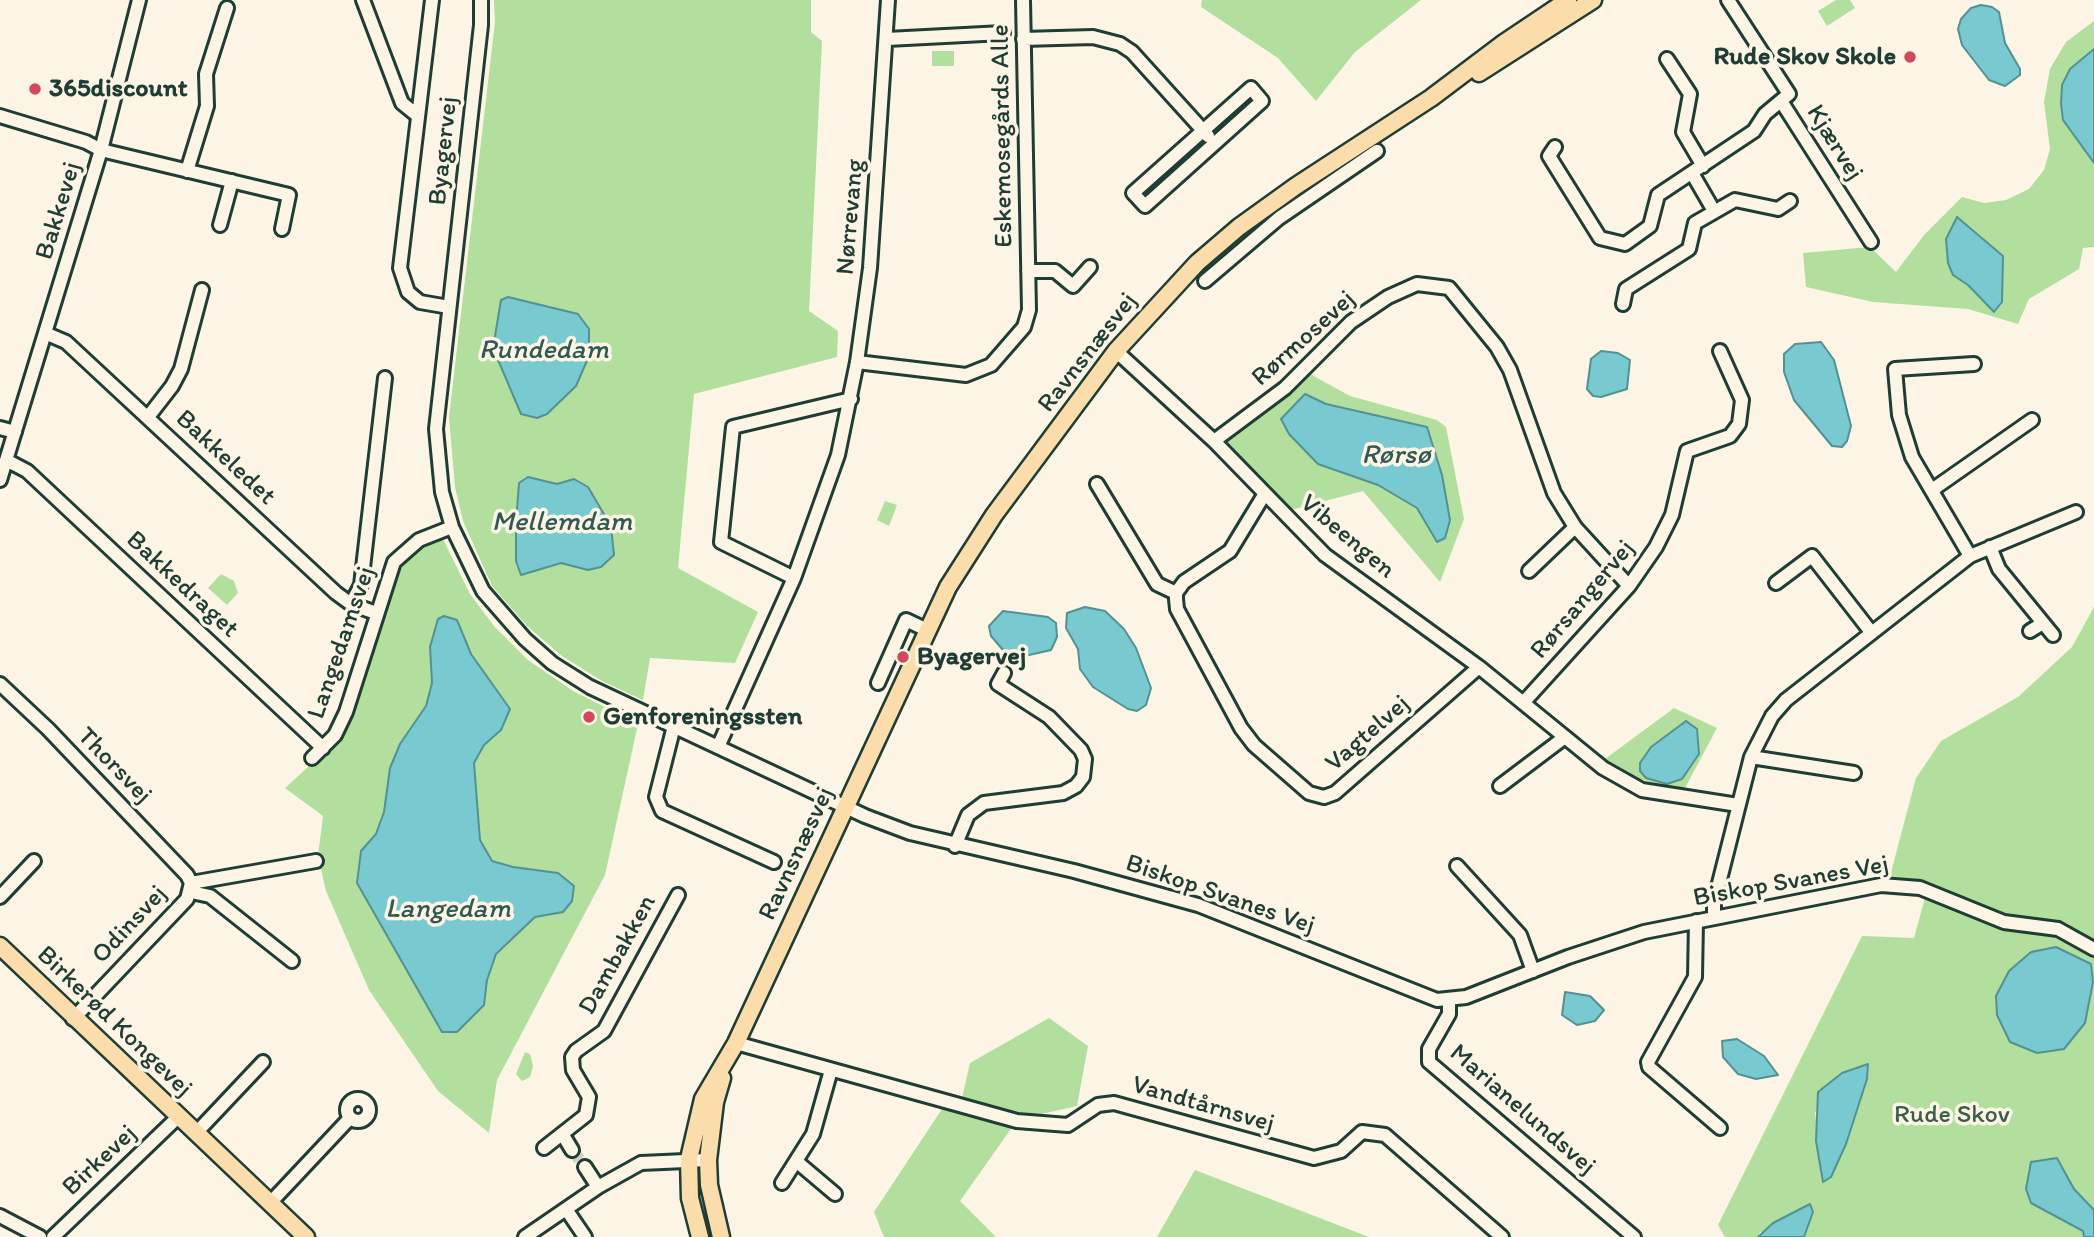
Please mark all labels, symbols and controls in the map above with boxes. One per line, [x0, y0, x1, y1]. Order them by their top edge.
street label: Eskemosegårds Alle [985, 24, 1021, 248]
place label: Rude Skov Skole [1714, 41, 1896, 73]
marker: Rude Skov Skole [1902, 49, 1918, 65]
place label: 365discount [49, 73, 187, 105]
marker: 365discount [27, 81, 43, 97]
street label: Byagervej [423, 95, 465, 207]
street label: Kjærvej [1799, 99, 1869, 187]
street label: Bakkevej [29, 158, 89, 264]
street label: Nørrevang [830, 158, 872, 276]
street label: Rørmosevej [1246, 284, 1362, 394]
street label: Ravnsnæsvej [1032, 287, 1144, 419]
water label: Rundedam [479, 334, 609, 368]
street label: Bakkeledet [168, 404, 282, 512]
water label: Rørsø [1361, 439, 1431, 473]
street label: Vibeengen [1293, 488, 1401, 586]
water label: Mellemdam [492, 506, 632, 540]
street label: Bakkedraget [119, 525, 245, 645]
street label: Rørsangervej [1524, 534, 1642, 666]
street label: Langedamsvej [301, 563, 383, 723]
place label: Byagervej [917, 641, 1026, 673]
marker: Byagervej [895, 649, 911, 665]
street label: Vagtelvej [1319, 689, 1417, 779]
place label: Genforeningssten [603, 701, 802, 733]
marker: Genforeningssten [581, 709, 597, 725]
street label: Thorsvej [70, 721, 158, 811]
street label: Ravnsnæsvej [753, 782, 841, 926]
street label: Biskop Svanes Vej [1121, 848, 1319, 942]
street label: Biskop Svanes Vej [1691, 849, 1891, 915]
street label: Odinsvej [86, 879, 174, 971]
street label: Dambakken [572, 890, 664, 1020]
water label: Langedam [385, 893, 511, 927]
street label: Birkerød Kongevej [30, 940, 198, 1104]
street label: Marianelundsvej [1442, 1038, 1602, 1182]
street label: Vandtårnsvej [1128, 1070, 1278, 1140]
park label: Rude Skov [1894, 1099, 2010, 1131]
street label: Birkevej [56, 1119, 144, 1203]

